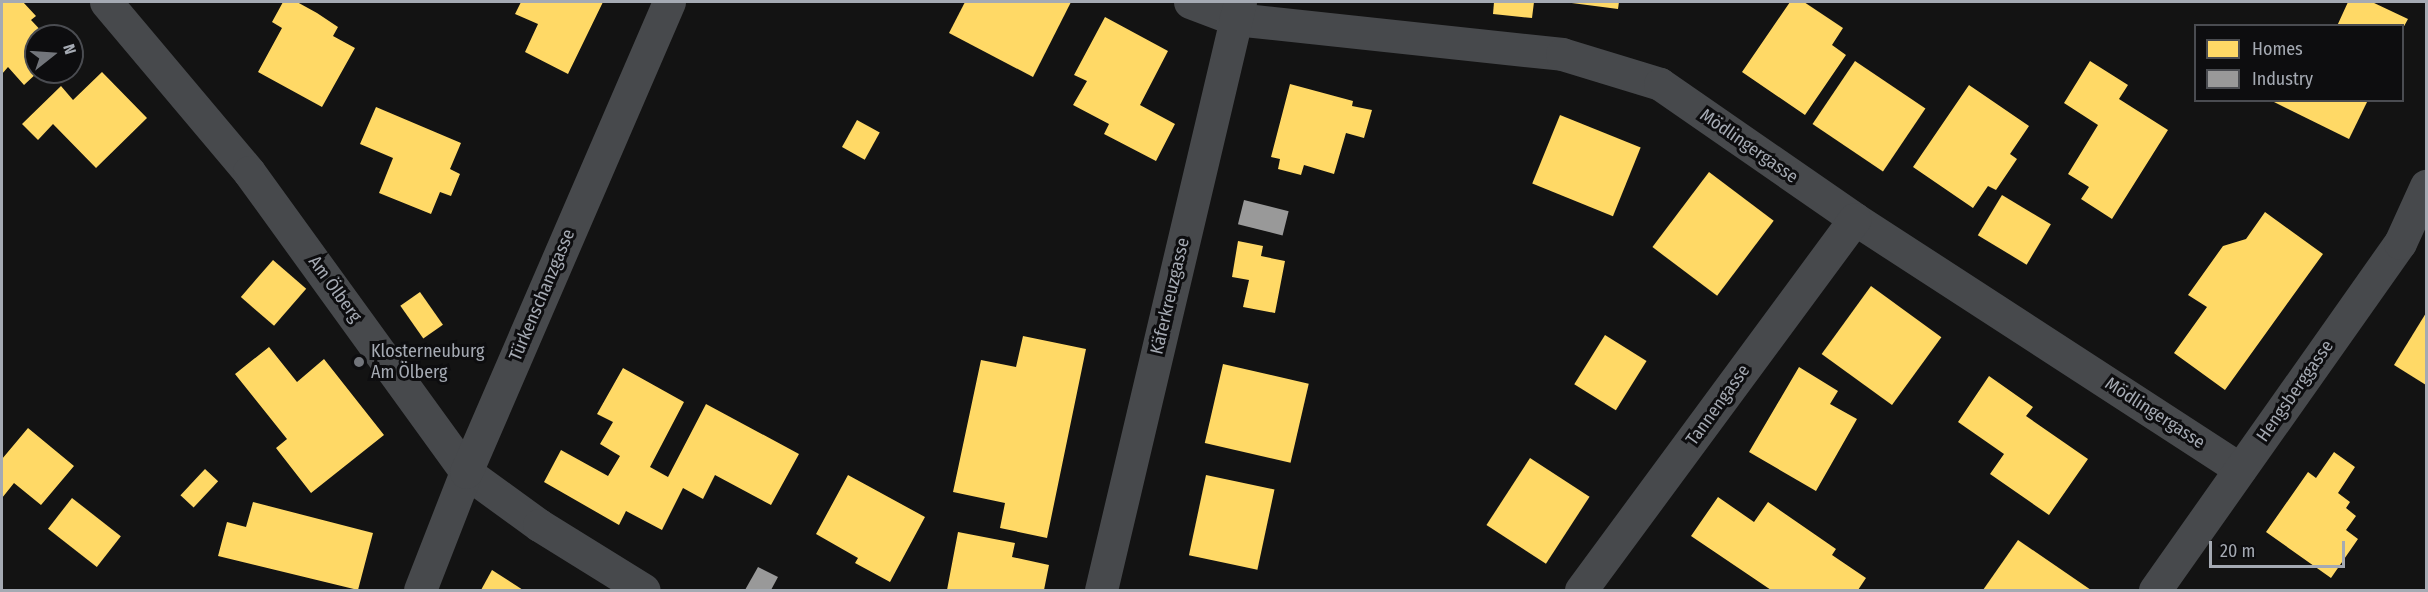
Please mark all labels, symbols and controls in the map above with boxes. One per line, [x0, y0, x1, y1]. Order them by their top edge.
north arrow [24, 24, 84, 84]
legend [2194, 24, 2404, 102]
text: Homes [2252, 38, 2303, 60]
text: N [59, 42, 80, 57]
text: Industry [2252, 68, 2313, 90]
street label: Mödlingergasse [1696, 104, 1802, 188]
street label: Türkenschanzgasse [505, 226, 579, 364]
street label: Käferkreuzgasse [1146, 236, 1194, 356]
street label: Am Ölberg [304, 252, 366, 326]
street label: Hengsberggasse [2252, 336, 2338, 446]
place label: Klosterneuburg Am Ölberg [371, 341, 484, 384]
marker: Klosterneuburg Am Ölberg [352, 355, 366, 369]
street label: Tannengasse [1681, 360, 1755, 450]
street label: Mödlingergasse [2101, 373, 2209, 453]
scale bar [2212, 529, 2348, 567]
text: 20 m [2220, 540, 2255, 562]

